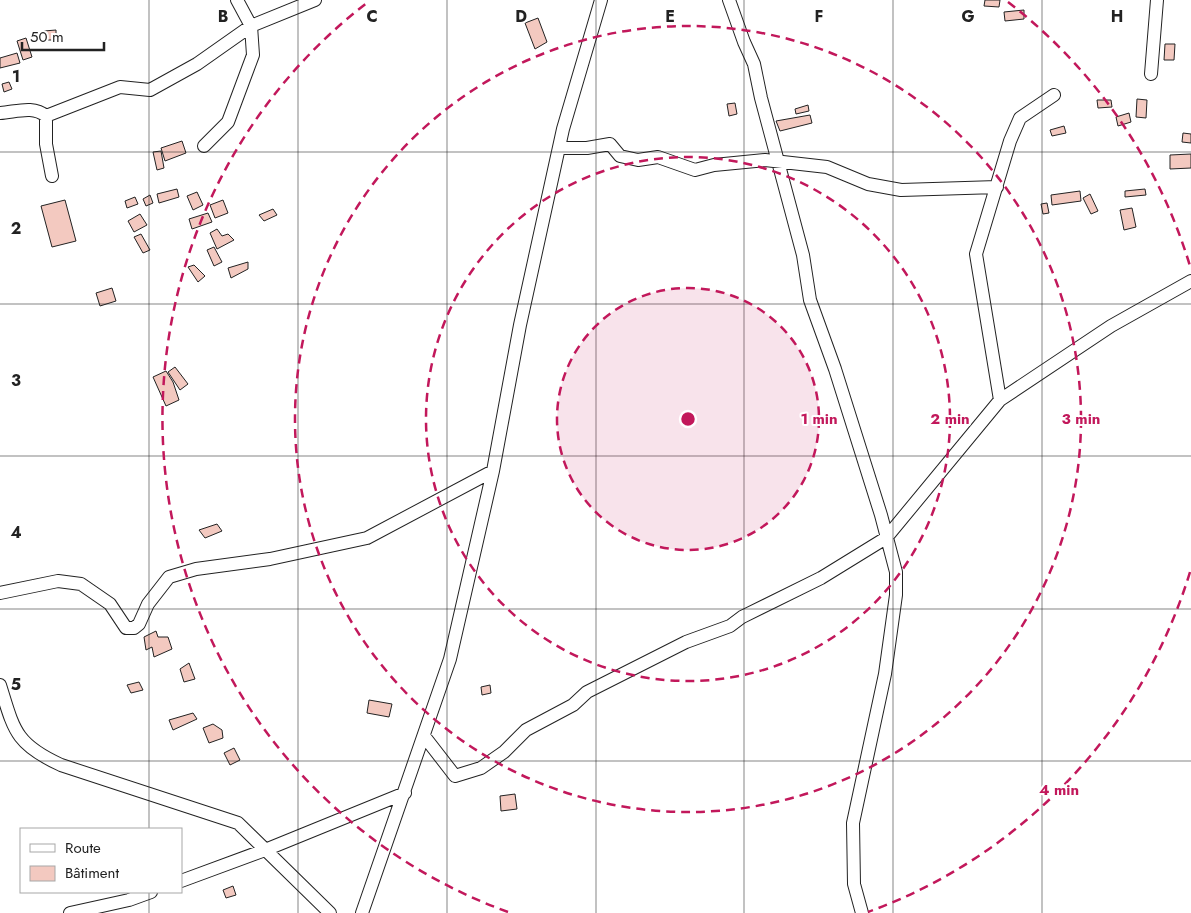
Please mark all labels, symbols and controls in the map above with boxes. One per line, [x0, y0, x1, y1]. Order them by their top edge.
text: B [218, 5, 228, 28]
text: C [366, 5, 378, 28]
text: D [515, 5, 527, 28]
text: E [665, 5, 675, 28]
text: F [815, 5, 823, 28]
text: G [961, 5, 975, 28]
text: H [1111, 5, 1123, 28]
scale bar [22, 20, 105, 52]
text: 50 m [30, 26, 64, 48]
text: 1 [12, 65, 20, 88]
text: 2 [11, 217, 21, 240]
text: 3 [11, 369, 21, 392]
text: 1 min [800, 408, 838, 430]
text: 2 min [930, 408, 970, 430]
text: 3 min [1062, 408, 1100, 430]
centre of rings [679, 410, 697, 428]
text: 4 [10, 521, 22, 544]
text: 5 [11, 673, 21, 696]
text: 4 min [1039, 779, 1079, 801]
legend [20, 828, 182, 893]
text: Route [65, 837, 101, 859]
text: Bâtiment [65, 862, 119, 884]

